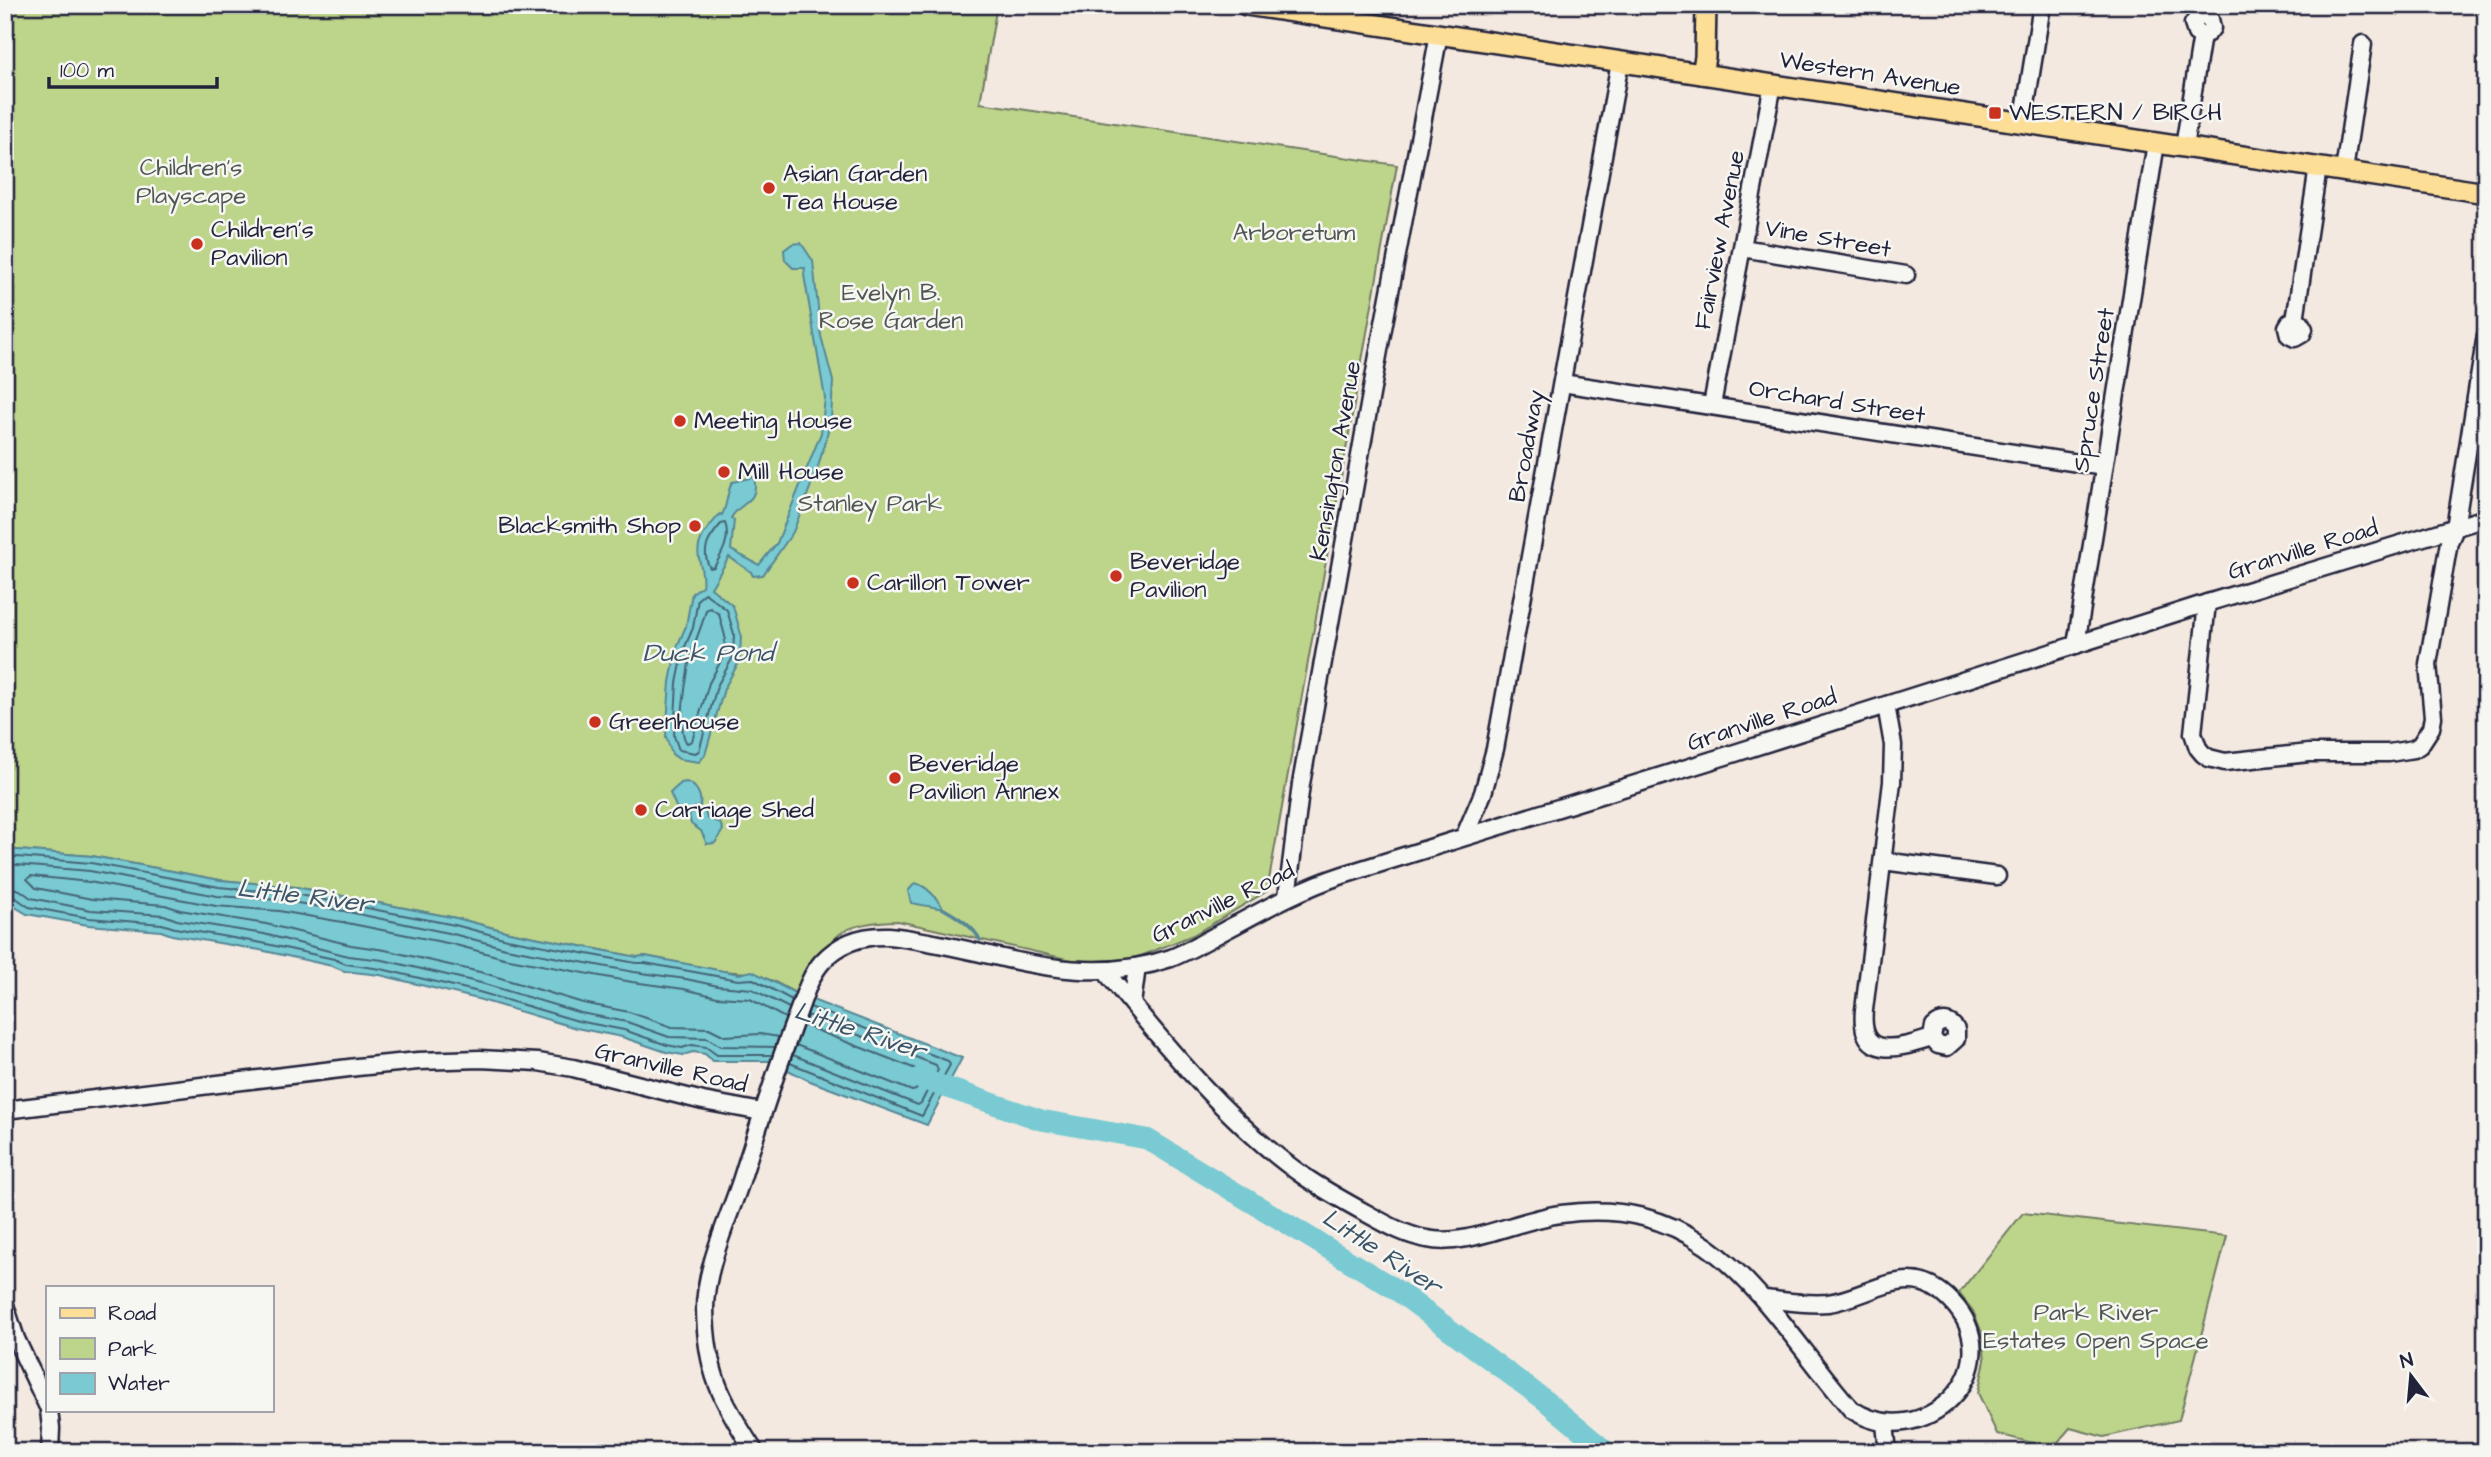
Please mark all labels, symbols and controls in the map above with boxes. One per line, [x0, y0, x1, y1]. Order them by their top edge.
street label: Western Avenue [1777, 43, 1963, 105]
scale bar [49, 46, 217, 90]
text: 100 m [60, 56, 115, 85]
place label: WESTERN / BIRCH [2009, 96, 2222, 130]
marker: WESTERN / BIRCH [1987, 105, 2003, 121]
street label: Fairview Avenue [1686, 148, 1754, 332]
park label: Children's Playscape [136, 151, 246, 214]
place label: Asian Garden Tea House [783, 157, 927, 219]
marker: Asian Garden Tea House [761, 180, 777, 196]
street label: Vine Street [1762, 211, 1894, 267]
place label: Children's Pavilion [211, 213, 314, 275]
park label: Arboretum [1233, 216, 1356, 250]
marker: Children's Pavilion [189, 236, 205, 252]
park label: Evelyn B. Rose Garden [819, 276, 963, 338]
street label: Spruce Street [2064, 305, 2124, 475]
street label: Kensington Avenue [1302, 358, 1371, 564]
street label: Orchard Street [1747, 371, 1928, 433]
street label: Broadway [1500, 387, 1555, 505]
place label: Meeting House [694, 404, 852, 439]
marker: Meeting House [672, 413, 688, 429]
place label: Mill House [738, 455, 844, 489]
marker: Mill House [716, 464, 732, 480]
park label: Stanley Park [798, 487, 942, 522]
place label: Blacksmith Shop [498, 509, 681, 543]
street label: Granville Road [2224, 511, 2382, 589]
marker: Blacksmith Shop [687, 518, 703, 534]
place label: Beveridge Pavilion [1130, 545, 1240, 607]
place label: Carillon Tower [867, 566, 1030, 600]
marker: Beveridge Pavilion [1108, 568, 1124, 584]
marker: Carillon Tower [845, 575, 861, 591]
water label: Duck Pond [643, 635, 778, 671]
street label: Granville Road [1683, 680, 1841, 760]
place label: Greenhouse [609, 705, 739, 739]
marker: Greenhouse [587, 714, 603, 730]
place label: Beveridge Pavilion Annex [909, 747, 1059, 809]
marker: Beveridge Pavilion Annex [887, 770, 903, 786]
place label: Carriage Shed [655, 793, 814, 828]
marker: Carriage Shed [633, 802, 649, 818]
street label: Granville Road [1146, 854, 1300, 952]
water label: Little River [235, 870, 377, 922]
water label: Little River [790, 993, 933, 1070]
street label: Granville Road [591, 1034, 751, 1102]
water label: Little River [1315, 1200, 1451, 1306]
legend [46, 1286, 273, 1412]
park label: Park River Estates Open Space [1983, 1296, 2209, 1358]
text: Road [108, 1299, 156, 1328]
text: Park [108, 1335, 157, 1364]
north arrow [2376, 1342, 2446, 1412]
text: N [2397, 1346, 2416, 1376]
text: Water [108, 1369, 170, 1398]

